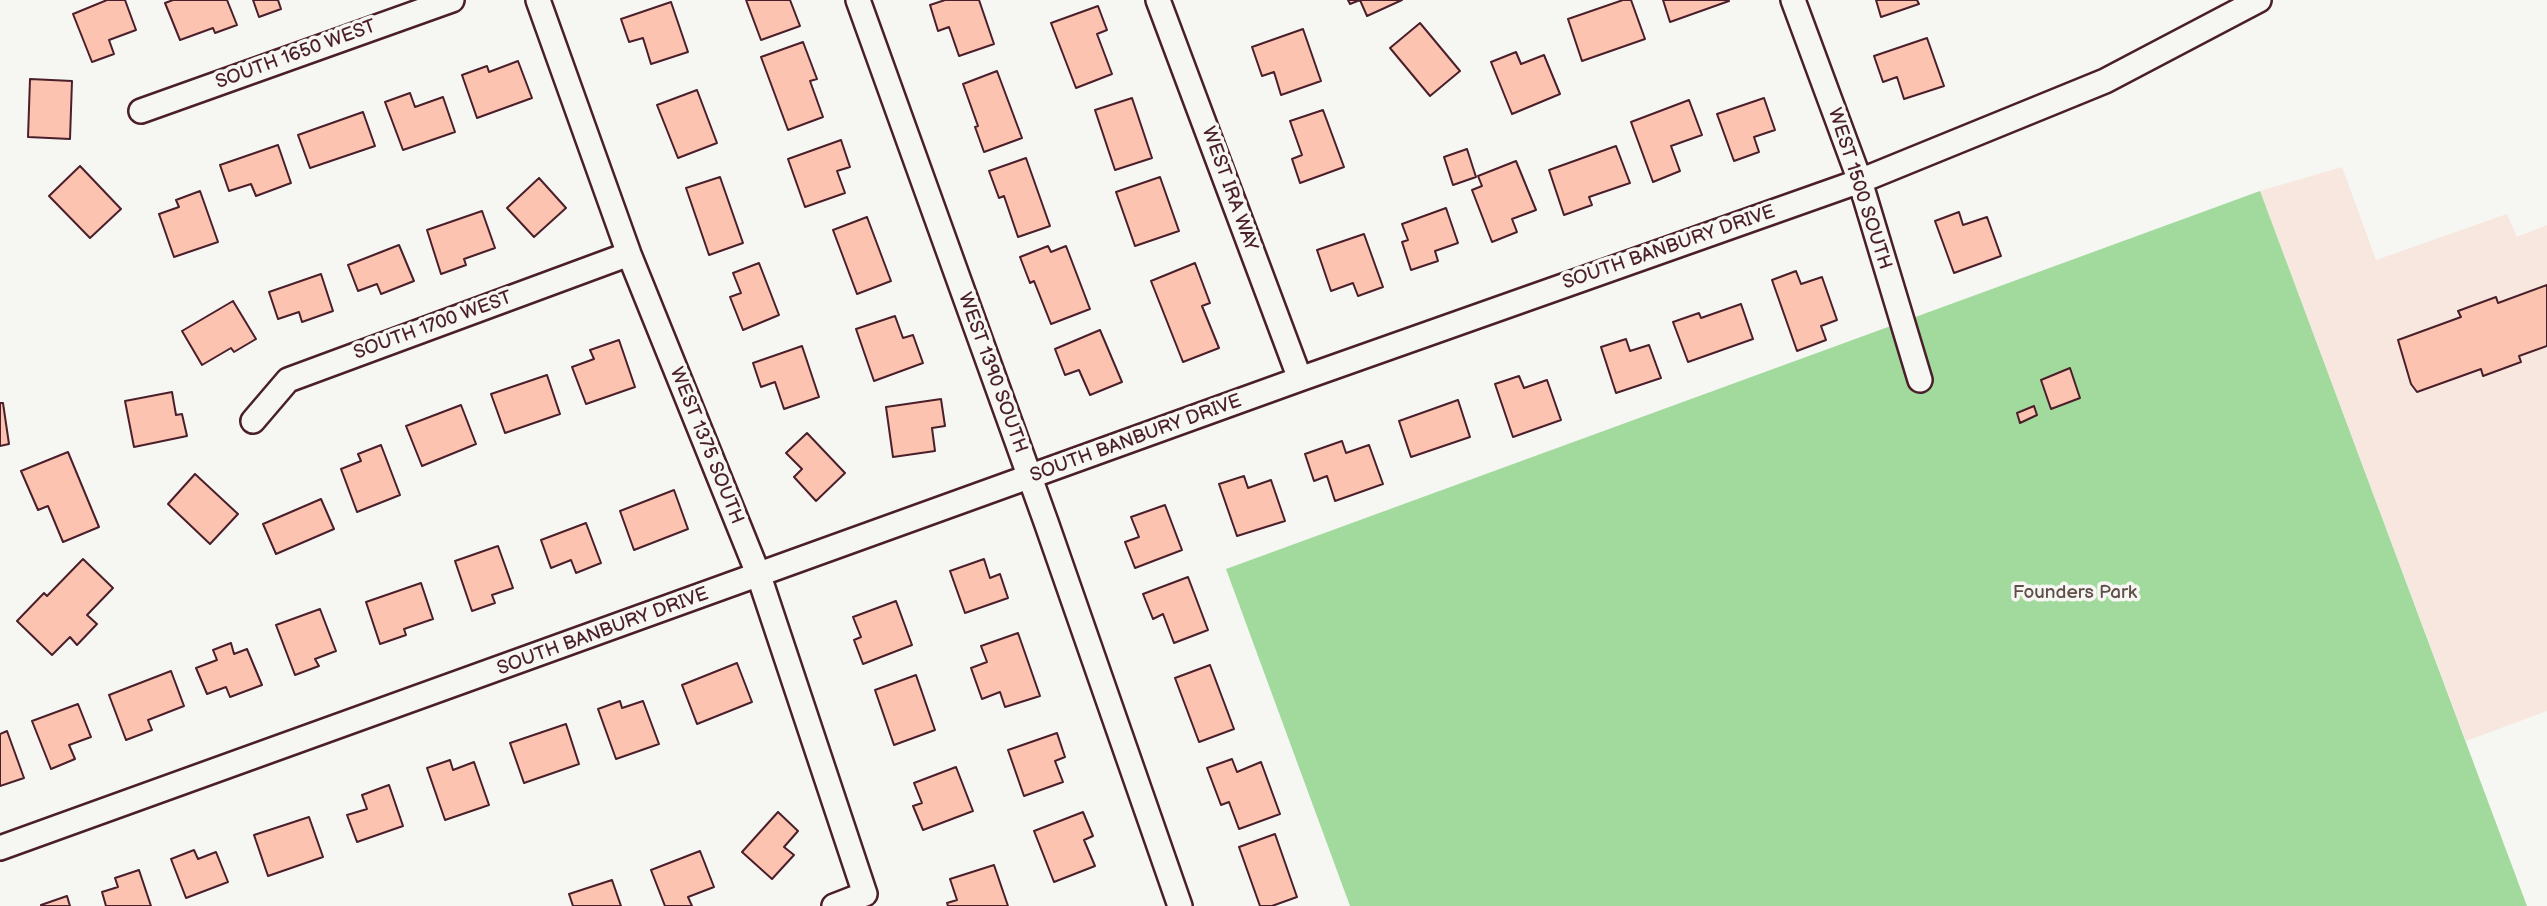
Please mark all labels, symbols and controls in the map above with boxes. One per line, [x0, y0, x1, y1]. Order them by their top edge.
street label: SOUTH 1650 WEST [213, 15, 379, 95]
street label: WEST 1500 SOUTH [1822, 105, 1896, 273]
street label: WEST IRA WAY [1196, 124, 1262, 254]
street label: SOUTH BANBURY DRIVE [1560, 201, 1778, 295]
street label: SOUTH 1700 WEST [351, 287, 515, 365]
street label: WEST 1390 SOUTH [952, 290, 1032, 456]
street label: WEST 1375 SOUTH [664, 364, 748, 528]
street label: SOUTH BANBURY DRIVE [1027, 390, 1245, 488]
park label: Founders Park [2013, 582, 2137, 604]
street label: SOUTH BANBURY DRIVE [494, 583, 712, 681]

